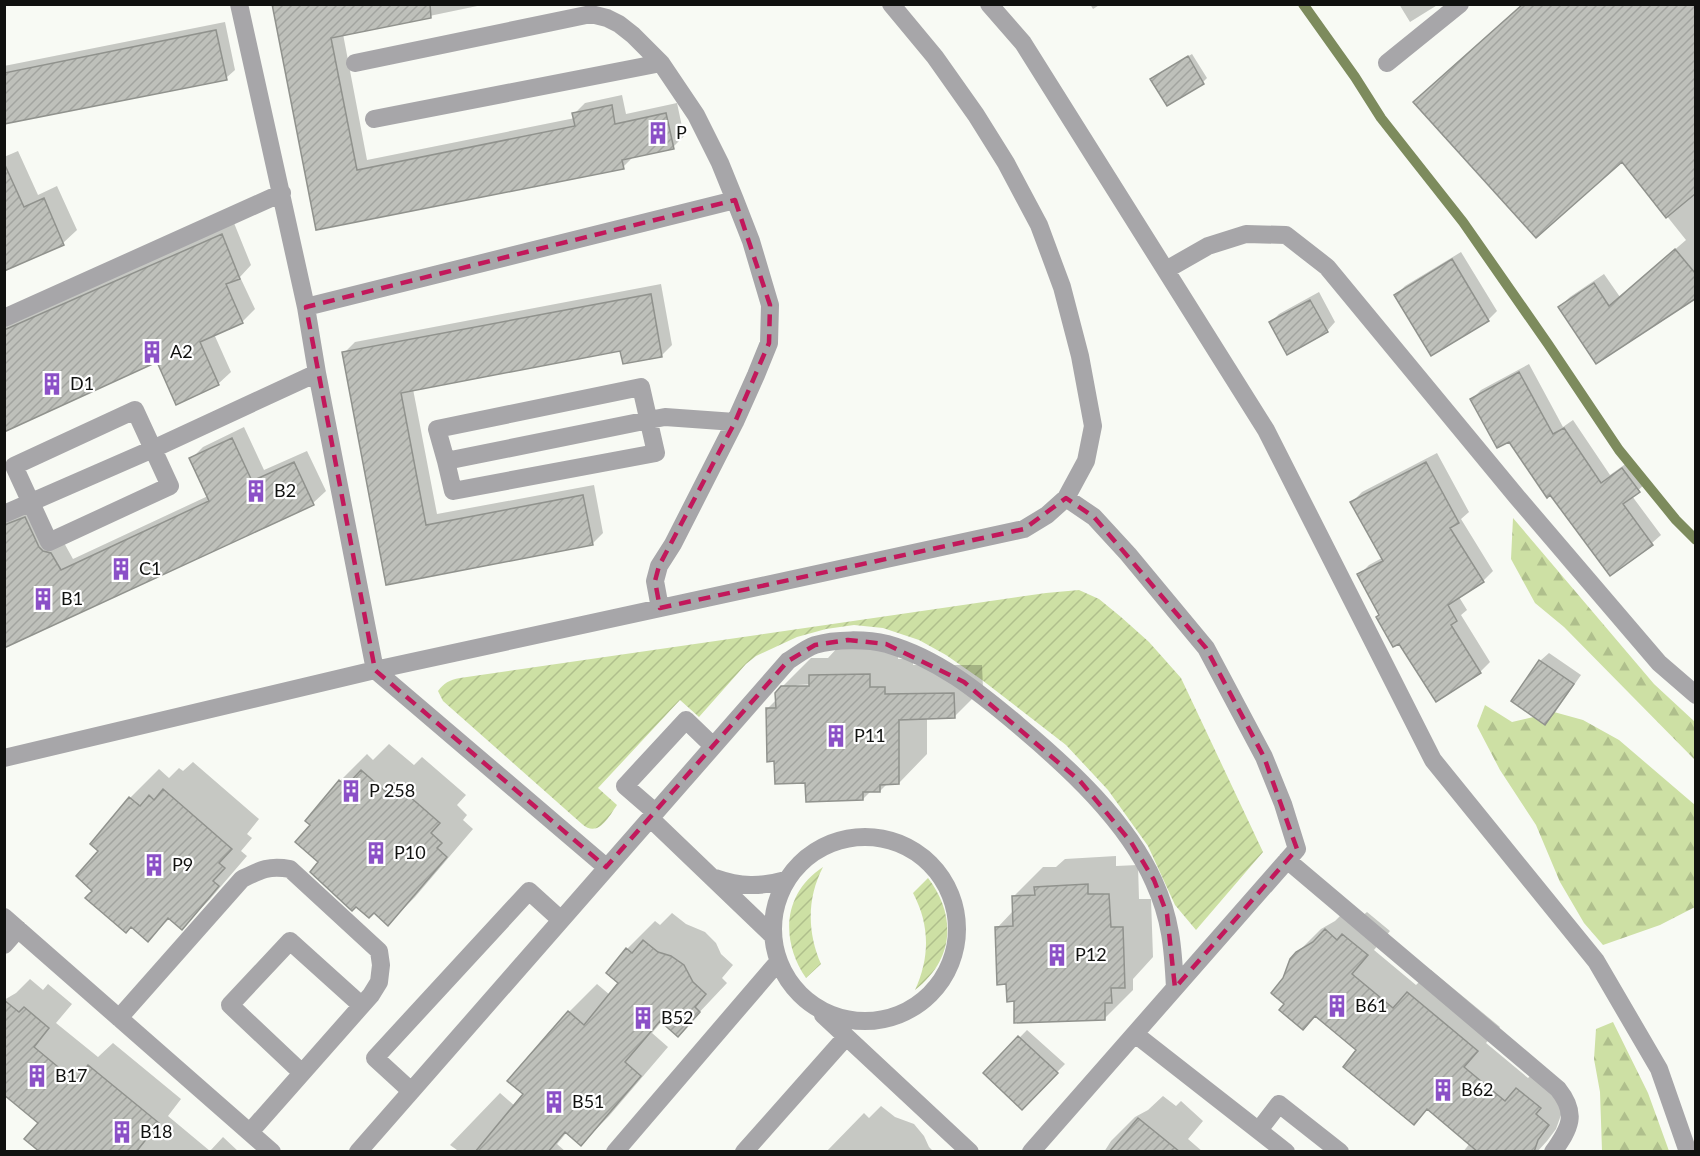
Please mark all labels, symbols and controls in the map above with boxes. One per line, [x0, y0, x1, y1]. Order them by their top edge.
building icon: P [645, 120, 671, 146]
place label: P [676, 121, 687, 143]
building icon: A2 [139, 339, 165, 365]
place label: A2 [170, 340, 193, 362]
building icon: D1 [39, 371, 65, 397]
place label: D1 [70, 372, 94, 394]
building icon: B2 [243, 478, 269, 504]
place label: B2 [274, 479, 296, 501]
building icon: C1 [108, 556, 134, 582]
place label: C1 [139, 557, 161, 579]
building icon: B1 [30, 586, 56, 612]
place label: B1 [61, 587, 83, 609]
building icon: P11 [823, 723, 849, 749]
place label: P11 [854, 724, 886, 746]
building icon: P 258 [338, 778, 364, 804]
place label: P 258 [369, 779, 415, 801]
building icon: P10 [363, 840, 389, 866]
place label: P10 [394, 841, 426, 863]
building icon: P9 [141, 852, 167, 878]
place label: P9 [172, 853, 193, 875]
building icon: P12 [1044, 942, 1070, 968]
place label: P12 [1075, 943, 1107, 965]
building icon: B61 [1324, 993, 1350, 1019]
place label: B61 [1355, 994, 1388, 1016]
building icon: B52 [630, 1005, 656, 1031]
place label: B52 [661, 1006, 694, 1028]
building icon: B17 [24, 1063, 50, 1089]
place label: B17 [55, 1064, 88, 1086]
building icon: B62 [1430, 1077, 1456, 1103]
place label: B62 [1461, 1078, 1494, 1100]
building icon: B51 [541, 1089, 567, 1115]
place label: B51 [572, 1090, 605, 1112]
building icon: B18 [109, 1119, 135, 1145]
place label: B18 [140, 1120, 173, 1142]

